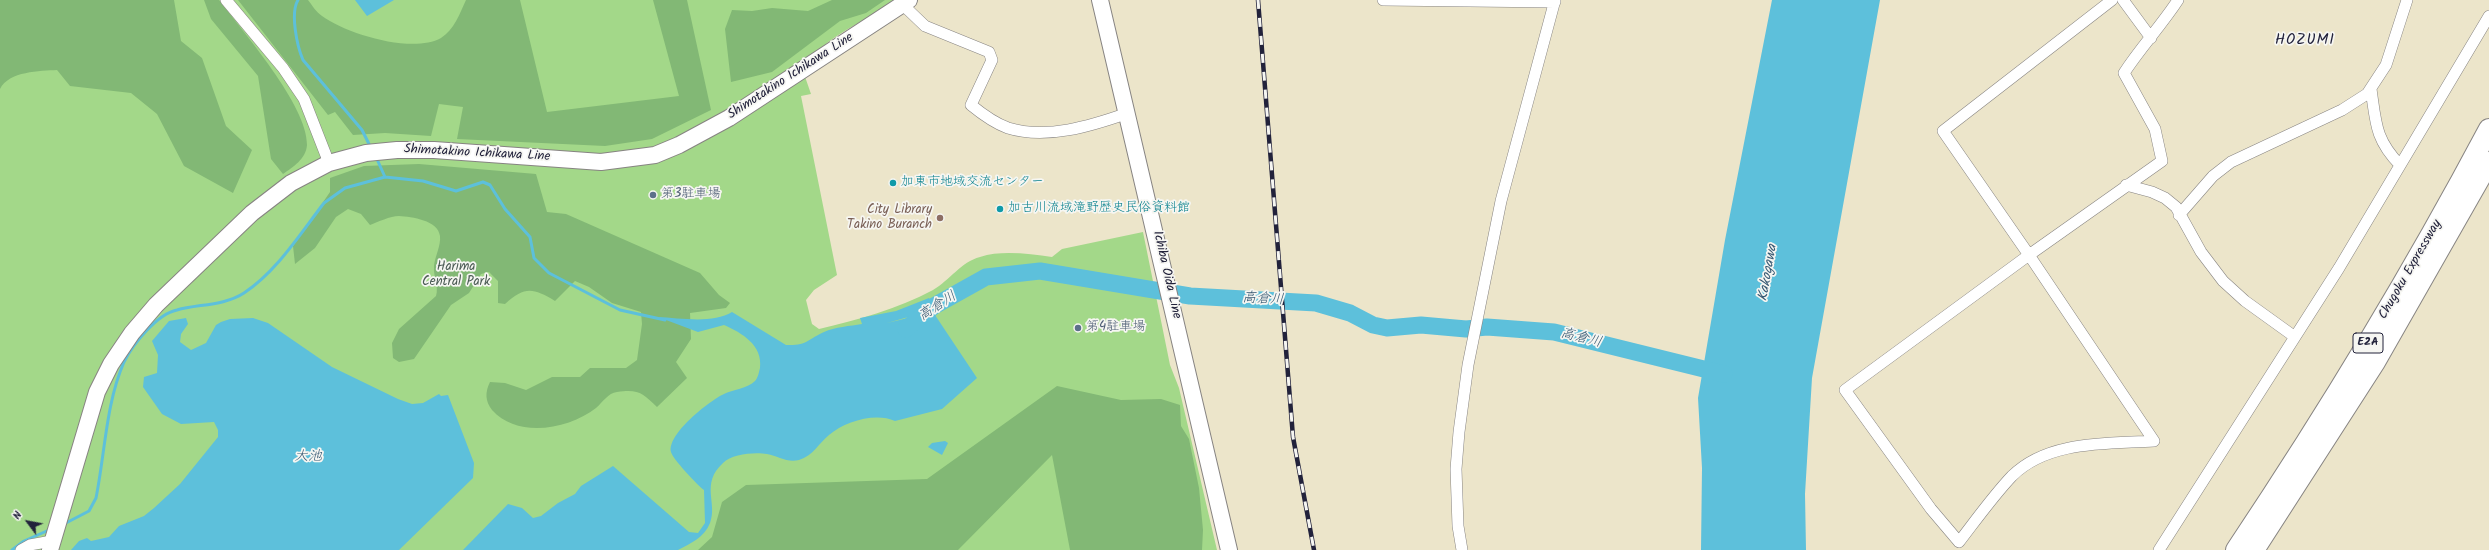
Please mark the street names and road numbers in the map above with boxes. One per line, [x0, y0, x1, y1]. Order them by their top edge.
street label: Shimotakino Ichikawa Line [725, 31, 857, 123]
street label: Shimotakino Ichikawa Line [403, 142, 551, 166]
street label: Chugoku Expressway [2376, 218, 2446, 322]
street label: Ichiba Oida Line [1148, 229, 1184, 321]
road number: E2A [2353, 333, 2383, 353]

